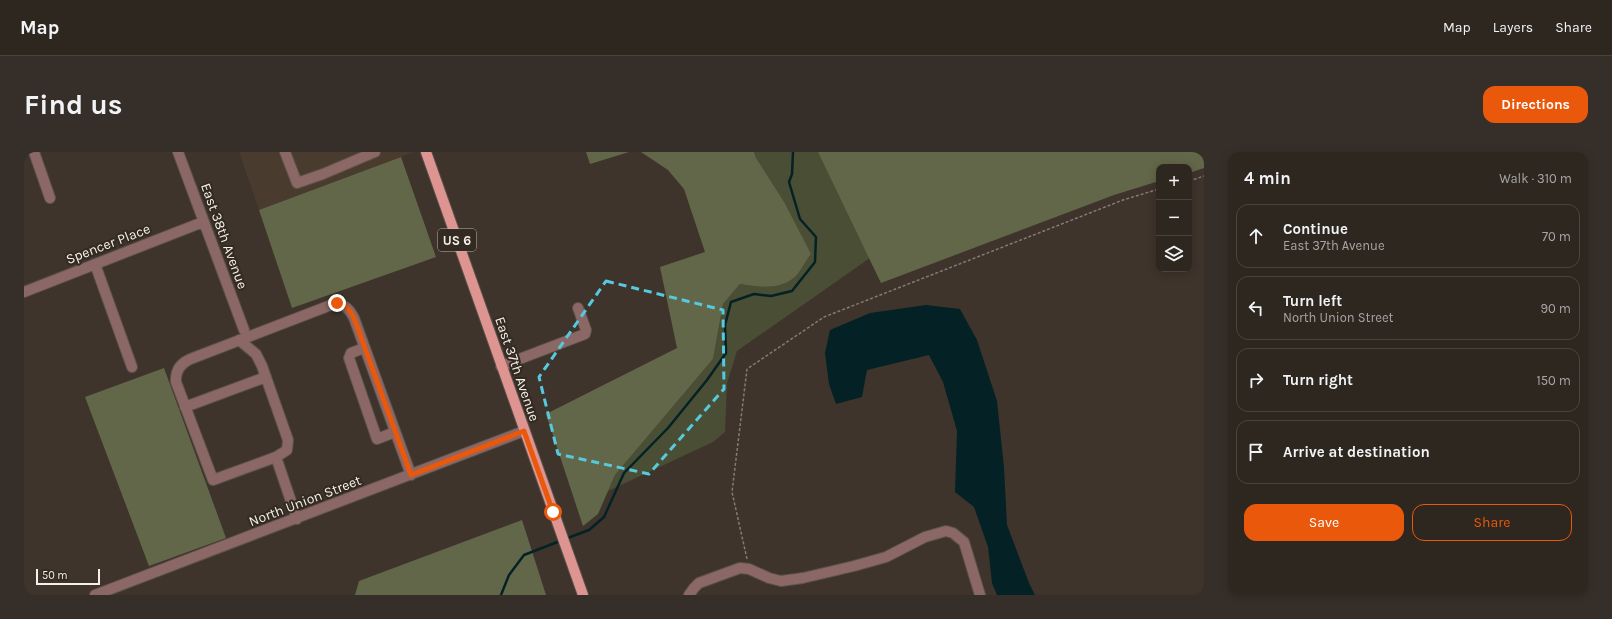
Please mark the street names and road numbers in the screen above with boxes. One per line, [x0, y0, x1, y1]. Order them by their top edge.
street label: East 38th Avenue [197, 181, 251, 291]
street label: Spencer Place [63, 220, 153, 268]
road number: US 6 [438, 229, 476, 251]
street label: East 37th Avenue [491, 314, 543, 424]
street label: North Union Street [246, 472, 364, 530]

